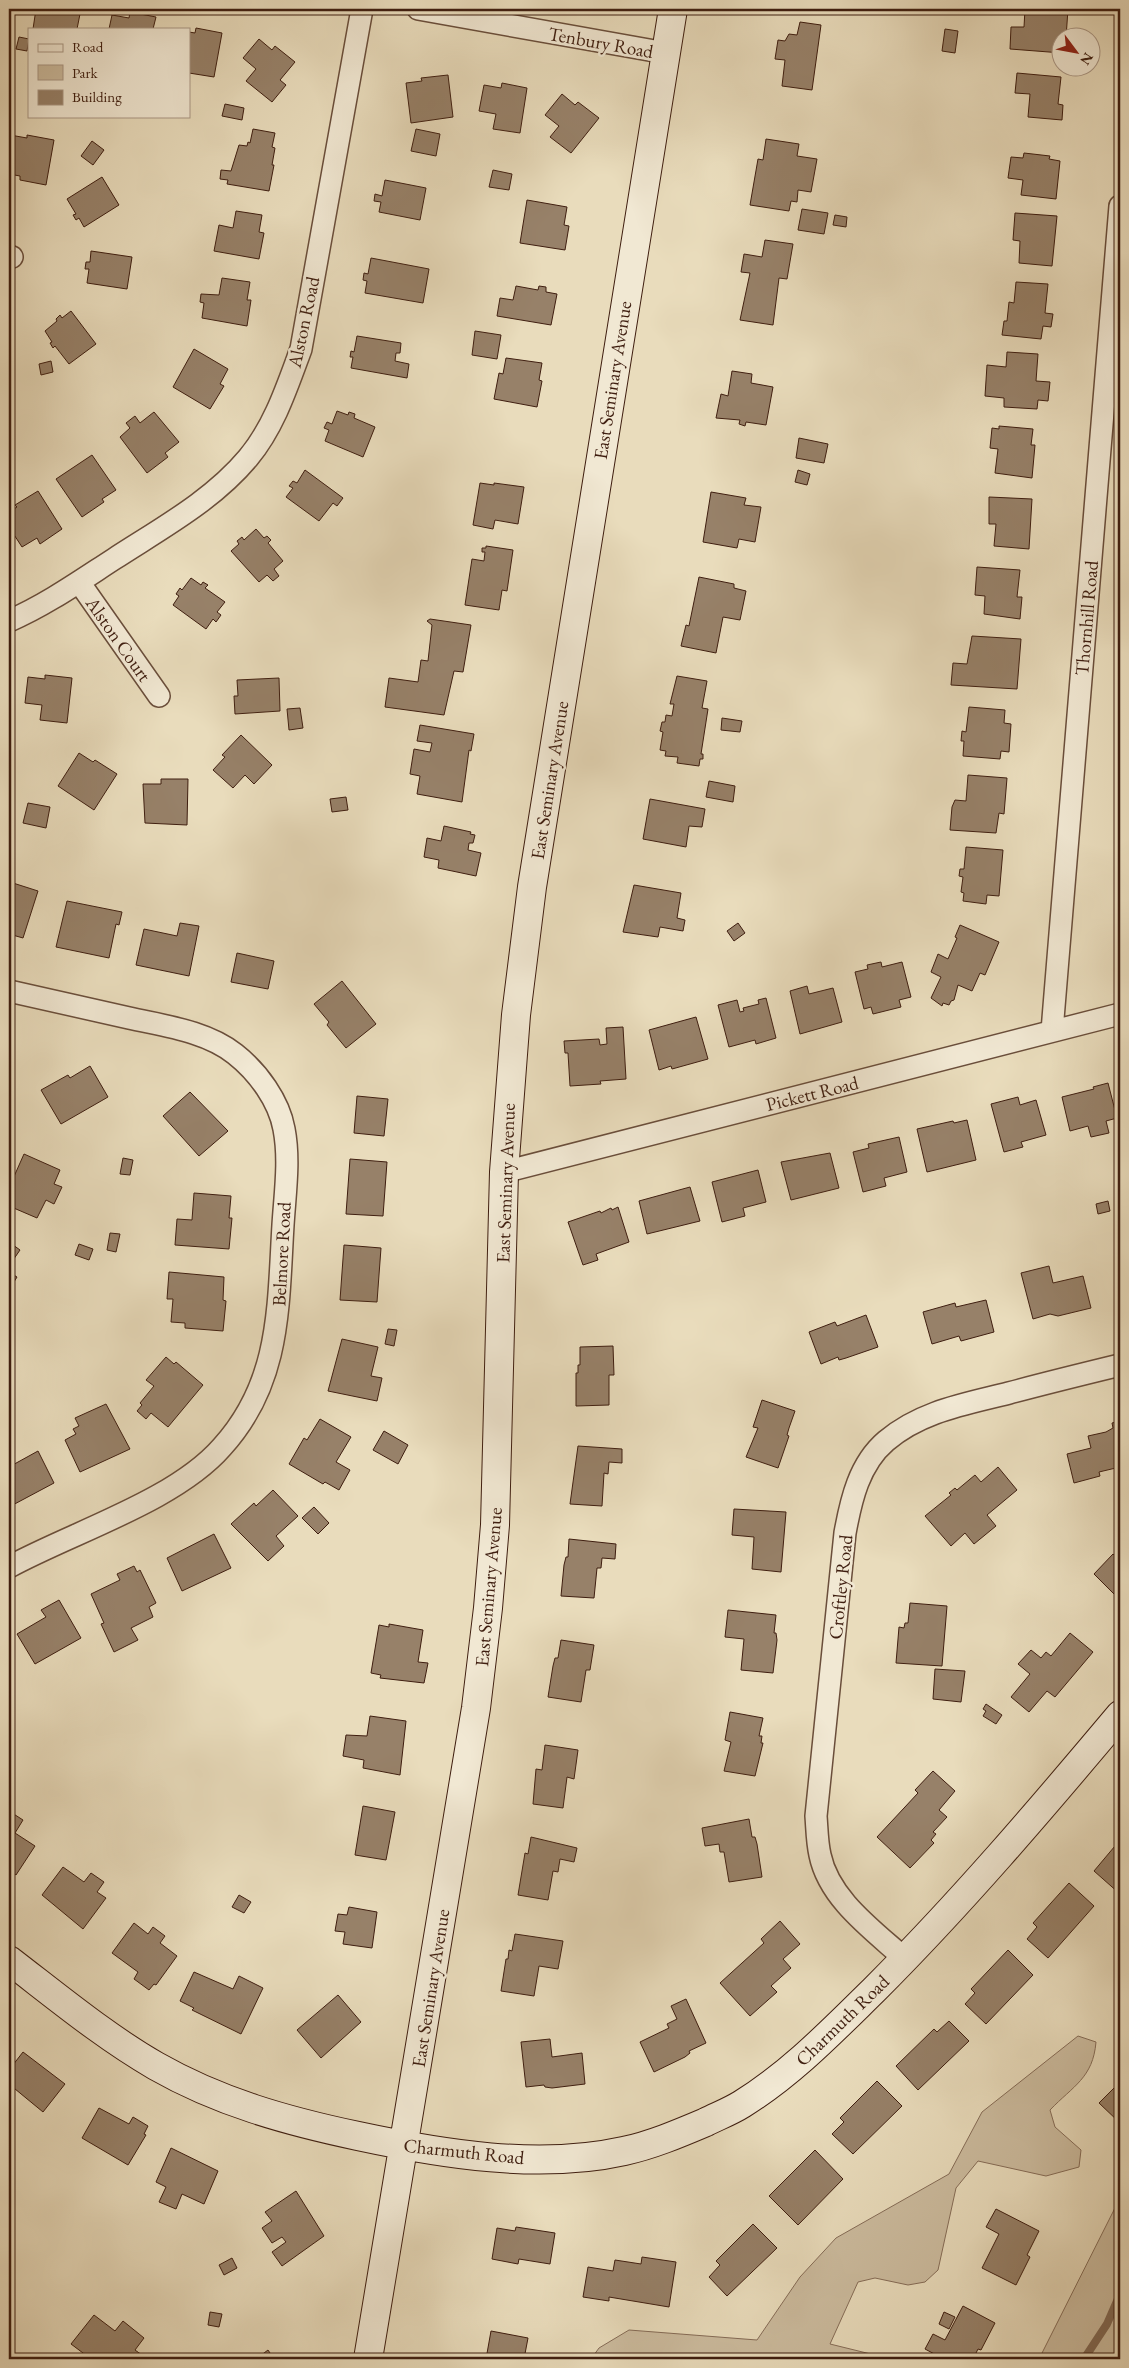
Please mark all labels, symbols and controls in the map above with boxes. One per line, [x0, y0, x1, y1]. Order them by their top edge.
street label: Tenbury Road [546, 21, 656, 64]
legend [28, 28, 190, 118]
north arrow [1052, 28, 1102, 78]
text: Road [72, 37, 104, 56]
text: N [1076, 49, 1098, 69]
text: Park [72, 63, 99, 82]
text: Building [72, 87, 122, 106]
street label: Alston Road [281, 274, 325, 371]
street label: East Seminary Avenue [588, 299, 637, 461]
street label: Thornhill Road [1069, 559, 1104, 677]
street label: Alston Court [80, 591, 157, 687]
street label: East Seminary Avenue [525, 699, 574, 861]
street label: Pickett Road [763, 1070, 861, 1117]
street label: East Seminary Avenue [490, 1103, 521, 1263]
street label: Belmore Road [266, 1201, 297, 1307]
street label: East Seminary Avenue [469, 1506, 508, 1668]
street label: Croftley Road [823, 1533, 858, 1641]
street label: East Seminary Avenue [406, 1907, 455, 2069]
street label: Charmuth Road [790, 1969, 895, 2071]
street label: Charmuth Road [402, 2133, 526, 2170]

